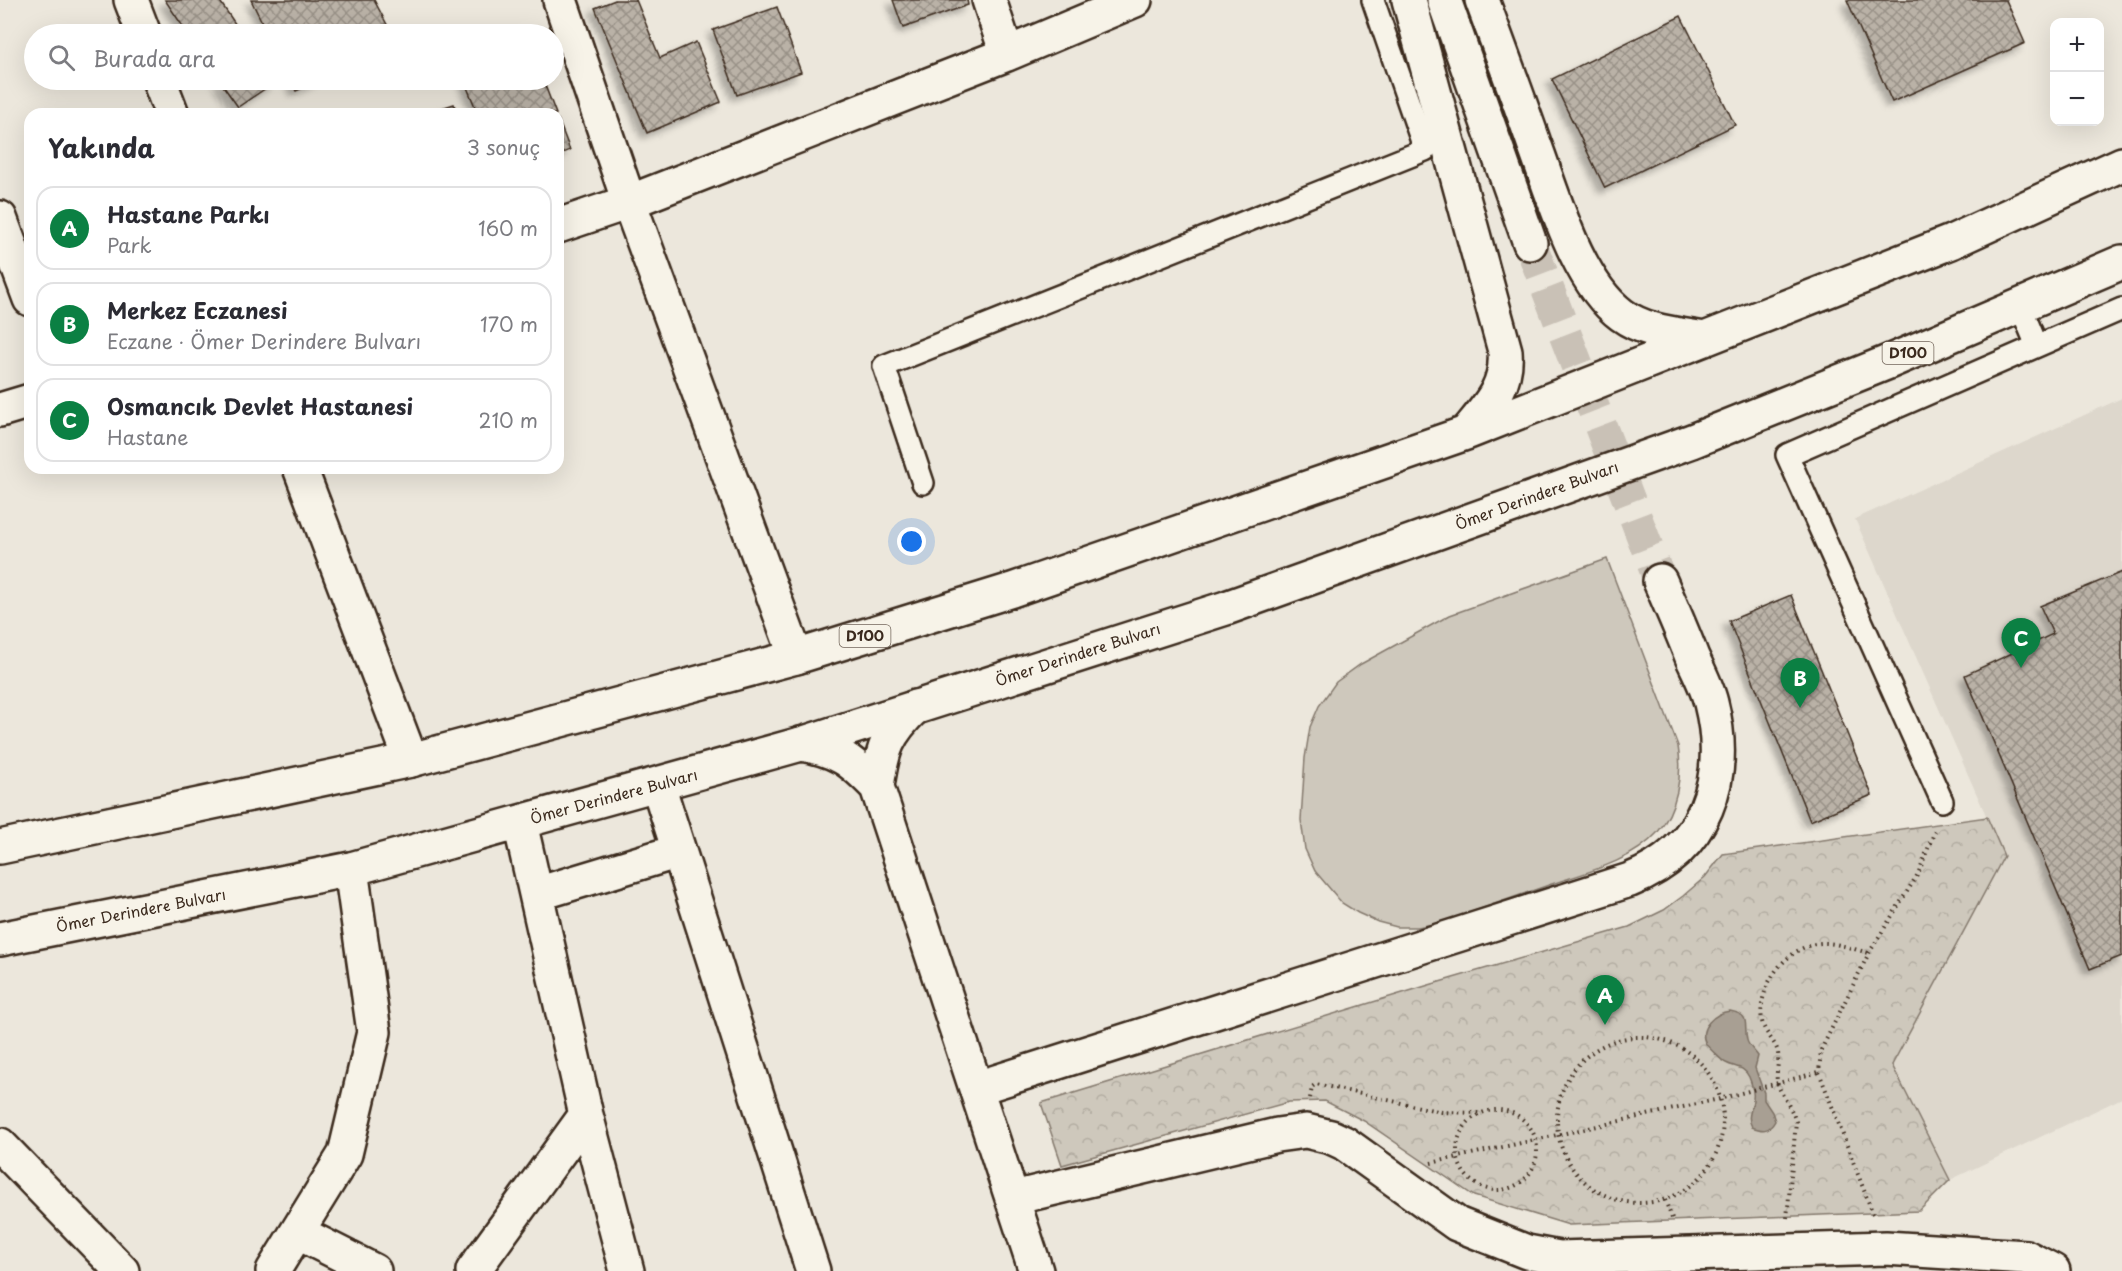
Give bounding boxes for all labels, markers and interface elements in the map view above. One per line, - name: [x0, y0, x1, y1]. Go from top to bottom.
- map controls: [2050, 18, 2104, 126]
- button: +: [2050, 18, 2104, 72]
- search box: [24, 24, 564, 90]
- icon: search: [45, 41, 78, 74]
- text: Burada ara: [93, 41, 215, 74]
- button: −: [2050, 72, 2104, 126]
- text: Yakında: [48, 128, 155, 167]
- text: 3 sonuç: [467, 132, 540, 162]
- text: Hastane Parkı: [107, 197, 270, 230]
- text: A: [62, 213, 77, 243]
- text: 160 m: [478, 213, 538, 243]
- text: Park: [107, 230, 152, 260]
- text: Merkez Eczanesi: [107, 293, 287, 326]
- text: B: [63, 309, 76, 339]
- text: 170 m: [480, 309, 538, 339]
- text: Eczane · Ömer Derindere Bulvarı: [107, 326, 421, 356]
- road number: D100: [1882, 342, 1934, 364]
- text: Osmancık Devlet Hastanesi: [107, 389, 413, 422]
- text: C: [62, 405, 77, 435]
- text: 210 m: [479, 405, 538, 435]
- text: Hastane: [107, 422, 189, 452]
- street label: Ömer Derindere Bulvarı: [1452, 454, 1621, 535]
- your location: [897, 527, 926, 556]
- street label: Ömer Derindere Bulvarı: [992, 616, 1163, 691]
- pin: C: [2002, 618, 2040, 668]
- road number: D100: [840, 625, 890, 647]
- pin: B: [1780, 658, 1820, 708]
- street label: Ömer Derindere Bulvarı: [527, 762, 700, 829]
- street label: Ömer Derindere Bulvarı: [54, 882, 228, 937]
- pin: A: [1586, 976, 1624, 1025]

